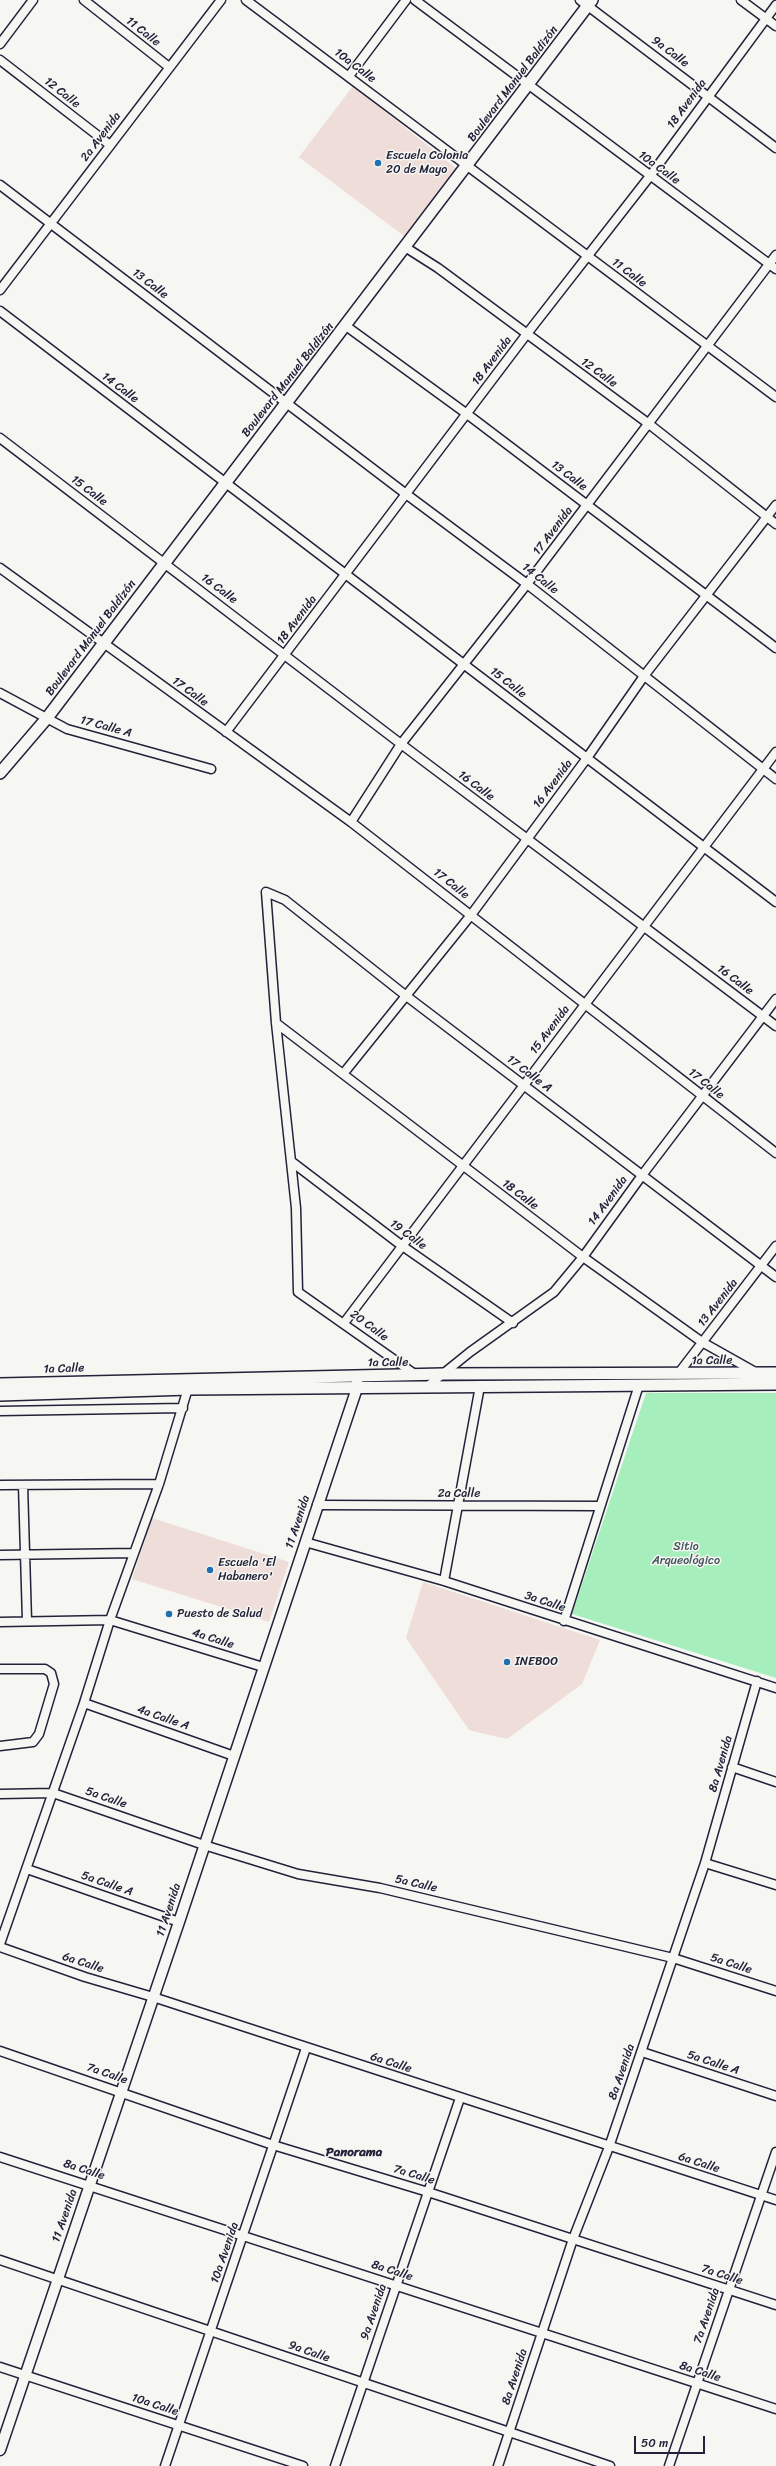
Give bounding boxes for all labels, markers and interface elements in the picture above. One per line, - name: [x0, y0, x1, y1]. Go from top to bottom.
- street label: 11 Calle: [123, 14, 163, 50]
- street label: Boulevard Manuel Baldizón: [465, 23, 561, 145]
- street label: 9a Calle: [648, 33, 692, 71]
- street label: 10a Calle: [331, 46, 379, 86]
- street label: 12 Calle: [41, 74, 83, 112]
- street label: 18 Avenida: [664, 77, 710, 131]
- street label: 2a Avenida: [78, 110, 124, 164]
- street label: 10a Calle: [635, 148, 683, 188]
- place label: Escuela Colonia 20 de Mayo: [386, 149, 468, 177]
- marker: Escuela Colonia 20 de Mayo: [373, 158, 383, 168]
- street label: 11 Calle: [609, 255, 649, 291]
- street label: 13 Calle: [129, 266, 171, 302]
- street label: Boulevard Manuel Baldizón: [239, 320, 337, 440]
- street label: 18 Avenida: [469, 334, 515, 388]
- street label: 12 Calle: [578, 355, 620, 391]
- street label: 14 Calle: [99, 370, 141, 406]
- street label: 13 Calle: [548, 458, 590, 494]
- street label: 15 Calle: [68, 473, 110, 509]
- street label: 17 Avenida: [530, 504, 576, 558]
- street label: 14 Calle: [519, 560, 561, 598]
- street label: 16 Calle: [198, 571, 240, 607]
- street label: Boulevard Manuel Baldizón: [43, 577, 139, 699]
- street label: 18 Avenida: [274, 593, 320, 647]
- street label: 15 Calle: [487, 664, 529, 702]
- street label: 17 Calle: [169, 674, 211, 710]
- street label: 17 Calle A: [79, 713, 133, 741]
- street label: 16 Avenida: [530, 757, 576, 811]
- street label: 16 Calle: [455, 768, 497, 804]
- street label: 17 Calle: [430, 866, 472, 902]
- street label: 16 Calle: [714, 962, 756, 998]
- street label: 15 Avenida: [527, 1003, 573, 1057]
- street label: 17 Calle A: [504, 1052, 554, 1096]
- street label: 17 Calle: [685, 1066, 727, 1102]
- street label: 14 Avenida: [585, 1174, 631, 1228]
- street label: 18 Calle: [499, 1177, 541, 1213]
- street label: 19 Calle: [387, 1217, 429, 1253]
- street label: 13 Avenida: [695, 1276, 741, 1330]
- street label: 20 Calle: [347, 1307, 391, 1345]
- street label: 1a Calle: [691, 1353, 733, 1369]
- street label: 1a Calle: [367, 1355, 409, 1371]
- street label: 1a Calle: [43, 1361, 85, 1377]
- street label: 2a Calle: [438, 1487, 480, 1501]
- street label: 11 Avenida: [283, 1494, 313, 1550]
- park label: Sitio Arqueológico: [652, 1540, 720, 1568]
- place label: Escuela 'El Habanero': [218, 1556, 276, 1584]
- marker: Escuela 'El Habanero': [205, 1565, 215, 1575]
- street label: 3a Calle: [523, 1589, 567, 1615]
- place label: Puesto de Salud: [177, 1607, 262, 1621]
- marker: Puesto de Salud: [164, 1609, 174, 1619]
- street label: 4a Calle: [190, 1626, 236, 1652]
- place label: INEBOO: [515, 1655, 558, 1669]
- marker: INEBOO: [502, 1657, 512, 1667]
- street label: 4a Calle A: [135, 1702, 191, 1734]
- street label: 8a Avenida: [706, 1734, 736, 1794]
- street label: 5a Calle: [83, 1784, 129, 1812]
- street label: 5a Calle A: [79, 1868, 135, 1900]
- street label: 5a Calle: [393, 1872, 439, 1896]
- street label: 11 Avenida: [154, 1882, 184, 1938]
- street label: 6a Calle: [61, 1950, 105, 1976]
- street label: 5a Calle: [708, 1951, 754, 1977]
- street label: 8a Avenida: [606, 2042, 638, 2102]
- street label: 5a Calle A: [685, 2048, 741, 2078]
- street label: 6a Calle: [369, 2050, 413, 2076]
- street label: 7a Calle: [85, 2060, 129, 2088]
- district label: Panorama: [326, 2145, 382, 2161]
- street label: 6a Calle: [677, 2150, 721, 2176]
- street label: 8a Calle: [61, 2157, 107, 2183]
- street label: 7a Calle: [392, 2162, 436, 2188]
- street label: 11 Avenida: [49, 2188, 81, 2244]
- street label: 10a Avenida: [208, 2221, 242, 2285]
- street label: 8a Calle: [369, 2258, 415, 2284]
- street label: 7a Calle: [700, 2262, 744, 2288]
- street label: 9a Avenida: [358, 2282, 390, 2342]
- street label: 7a Avenida: [691, 2286, 723, 2346]
- street label: 9a Calle: [286, 2338, 332, 2366]
- street label: 8a Avenida: [499, 2347, 531, 2407]
- street label: 8a Calle: [677, 2359, 723, 2385]
- street label: 10a Calle: [130, 2391, 180, 2419]
- scale bar: [636, 2428, 707, 2454]
- text: 50 m: [641, 2432, 668, 2454]

